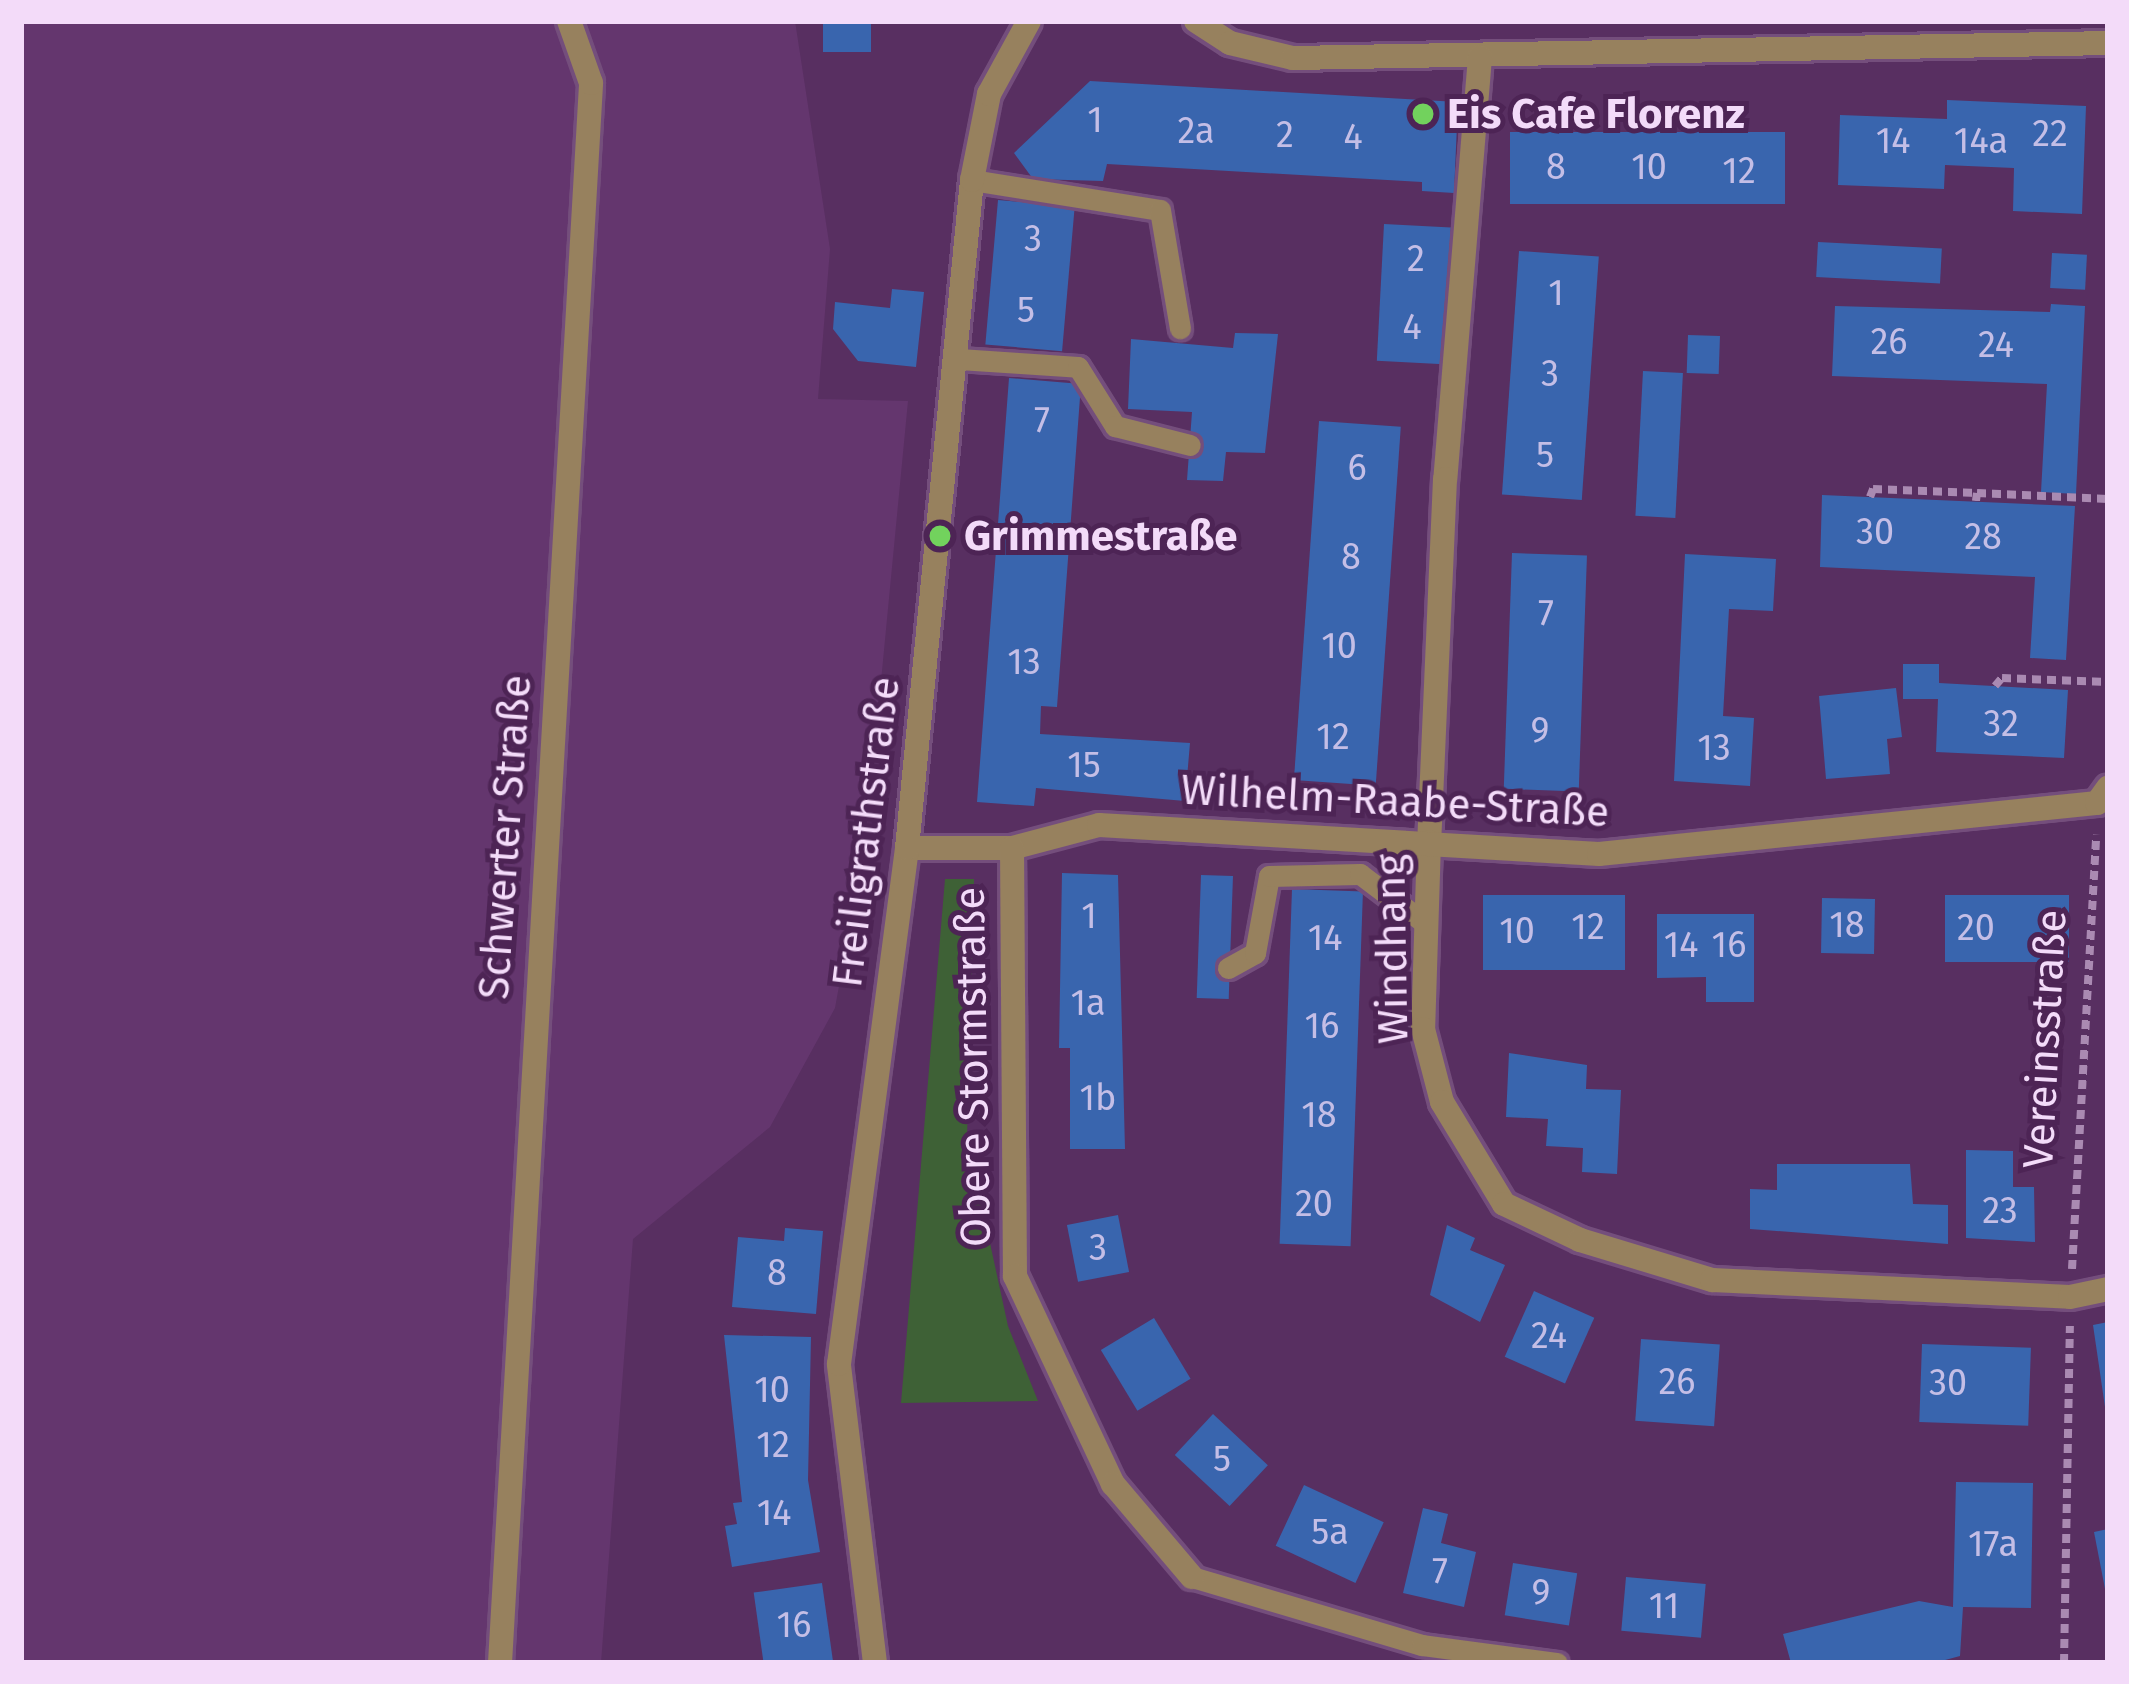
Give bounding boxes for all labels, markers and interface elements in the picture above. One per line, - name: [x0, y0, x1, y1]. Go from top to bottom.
- place label: Eis Cafe Florenz: [1447, 89, 1745, 139]
- house number: 1: [1087, 99, 1103, 143]
- marker: Eis Cafe Florenz: [1410, 101, 1436, 127]
- house number: 2a: [1177, 110, 1215, 154]
- house number: 22: [2032, 113, 2068, 157]
- house number: 2: [1276, 114, 1294, 158]
- house number: 4: [1343, 116, 1363, 160]
- house number: 14: [1876, 120, 1910, 164]
- house number: 14a: [1954, 120, 2008, 164]
- house number: 8: [1546, 146, 1566, 190]
- house number: 10: [1631, 146, 1667, 190]
- house number: 12: [1722, 150, 1756, 194]
- house number: 3: [1024, 218, 1042, 262]
- house number: 2: [1407, 238, 1425, 282]
- house number: 1: [1548, 272, 1564, 316]
- house number: 5: [1017, 289, 1035, 333]
- house number: 4: [1402, 306, 1422, 350]
- house number: 26: [1870, 321, 1908, 365]
- house number: 24: [1978, 324, 2014, 368]
- house number: 3: [1541, 353, 1559, 397]
- house number: 7: [1034, 399, 1050, 443]
- house number: 5: [1536, 434, 1554, 478]
- house number: 6: [1347, 447, 1367, 491]
- place label: Grimmestraße: [964, 511, 1237, 561]
- house number: 30: [1856, 511, 1894, 555]
- house number: 28: [1964, 516, 2002, 560]
- marker: Grimmestraße: [927, 523, 953, 549]
- house number: 8: [1341, 536, 1361, 580]
- house number: 7: [1538, 592, 1554, 636]
- house number: 10: [1321, 625, 1357, 669]
- house number: 13: [1007, 641, 1041, 685]
- street label: Schwerter Straße: [469, 673, 541, 1001]
- street label: Freiligrathstraße: [822, 674, 910, 990]
- house number: 32: [1983, 703, 2019, 747]
- house number: 9: [1531, 710, 1549, 754]
- house number: 12: [1316, 716, 1350, 760]
- house number: 13: [1697, 727, 1731, 771]
- house number: 15: [1067, 744, 1101, 788]
- street label: Wilhelm-Raabe-Straße: [1180, 765, 1610, 837]
- street label: Windhang: [1365, 853, 1419, 1045]
- street label: Obere Stormstraße: [945, 886, 1001, 1248]
- house number: 1: [1081, 895, 1097, 939]
- house number: 18: [1829, 904, 1865, 948]
- house number: 12: [1571, 906, 1605, 950]
- house number: 20: [1957, 907, 1995, 951]
- street label: Vereinsstraße: [2013, 908, 2077, 1170]
- house number: 10: [1499, 910, 1535, 954]
- house number: 14: [1308, 917, 1342, 961]
- house number: 14: [1664, 924, 1698, 968]
- house number: 16: [1712, 924, 1746, 968]
- house number: 1a: [1070, 982, 1106, 1026]
- house number: 16: [1305, 1005, 1339, 1049]
- house number: 1b: [1080, 1077, 1116, 1121]
- house number: 18: [1301, 1094, 1337, 1138]
- house number: 20: [1295, 1183, 1333, 1227]
- house number: 23: [1982, 1190, 2018, 1234]
- house number: 3: [1089, 1227, 1107, 1271]
- house number: 8: [767, 1252, 787, 1296]
- house number: 24: [1531, 1315, 1567, 1359]
- house number: 26: [1658, 1361, 1696, 1405]
- house number: 30: [1929, 1362, 1967, 1406]
- house number: 10: [754, 1369, 790, 1413]
- house number: 12: [756, 1424, 790, 1468]
- house number: 5: [1213, 1438, 1231, 1482]
- house number: 14: [757, 1492, 791, 1536]
- house number: 5a: [1311, 1511, 1349, 1555]
- house number: 17a: [1968, 1523, 2018, 1567]
- house number: 7: [1432, 1550, 1448, 1594]
- house number: 9: [1532, 1572, 1550, 1616]
- house number: 11: [1649, 1585, 1679, 1629]
- house number: 16: [777, 1604, 811, 1648]

